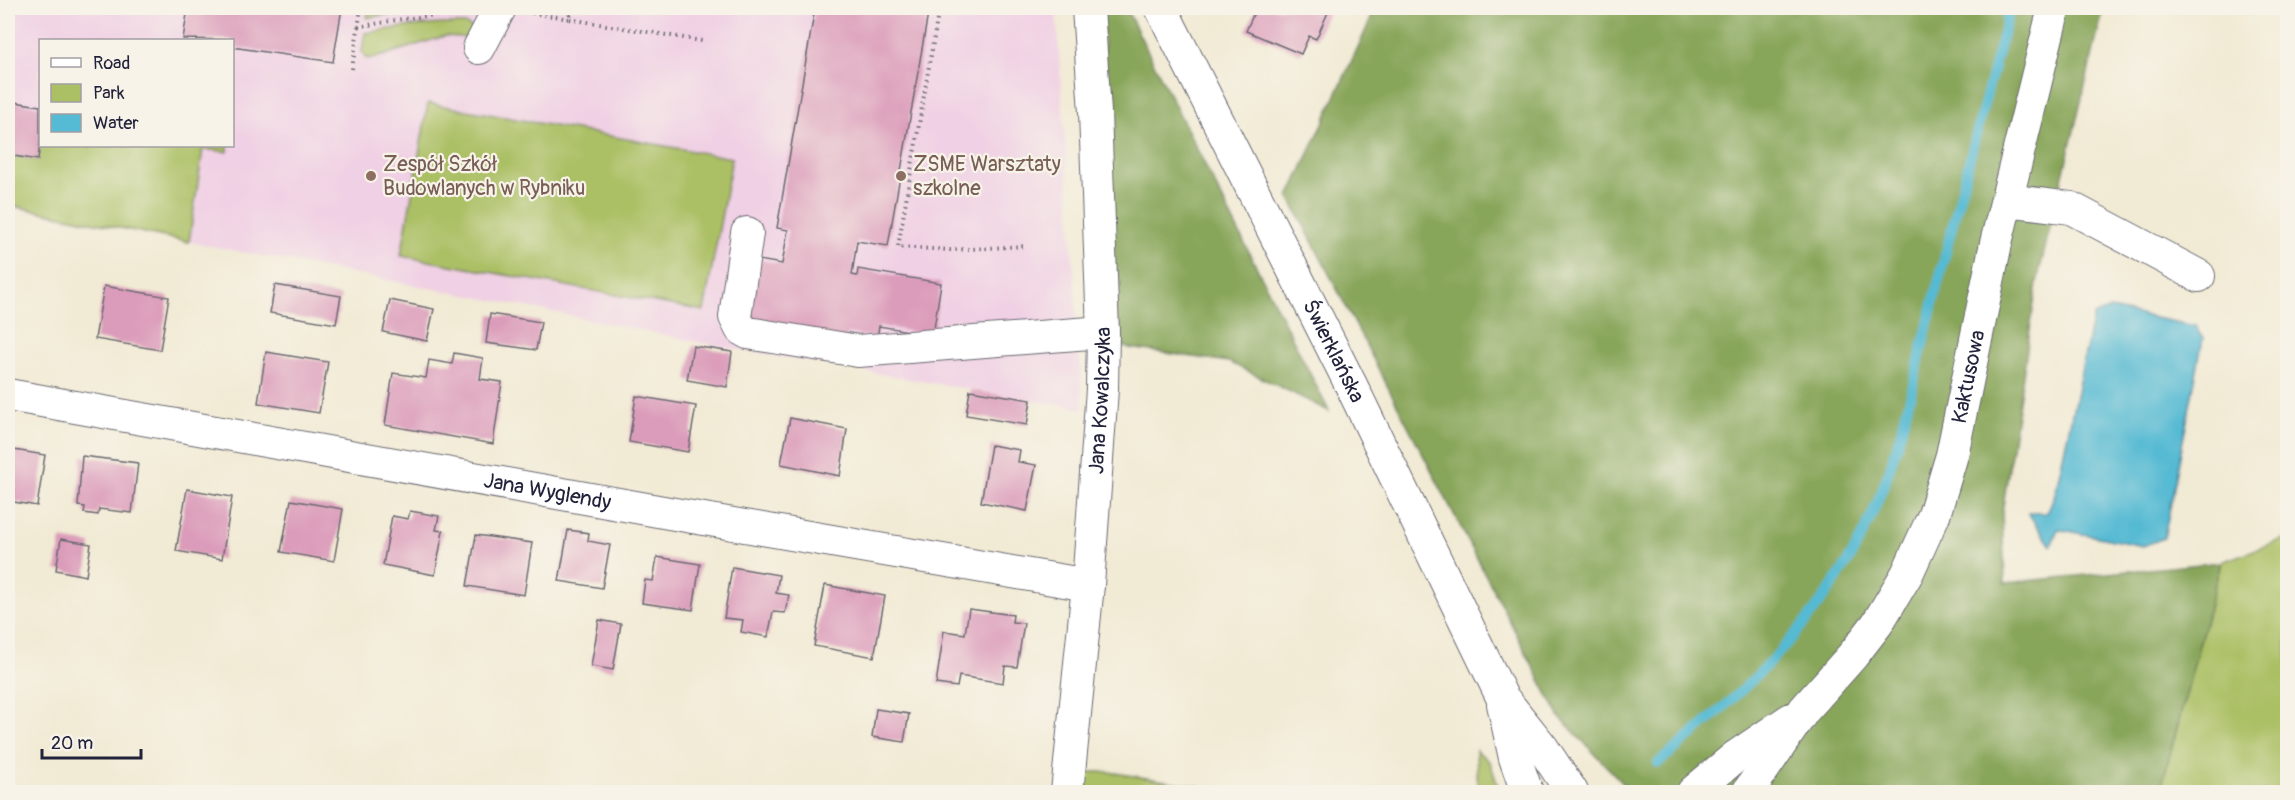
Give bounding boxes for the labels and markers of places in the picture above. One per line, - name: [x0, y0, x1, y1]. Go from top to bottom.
- place label: Zespół Szkół Budowlanych w Rybniku: [383, 151, 585, 202]
- place label: ZSME Warsztaty szkolne: [913, 151, 1061, 202]
- marker: Zespół Szkół Budowlanych w Rybniku: [364, 169, 378, 183]
- marker: ZSME Warsztaty szkolne: [894, 169, 908, 183]

